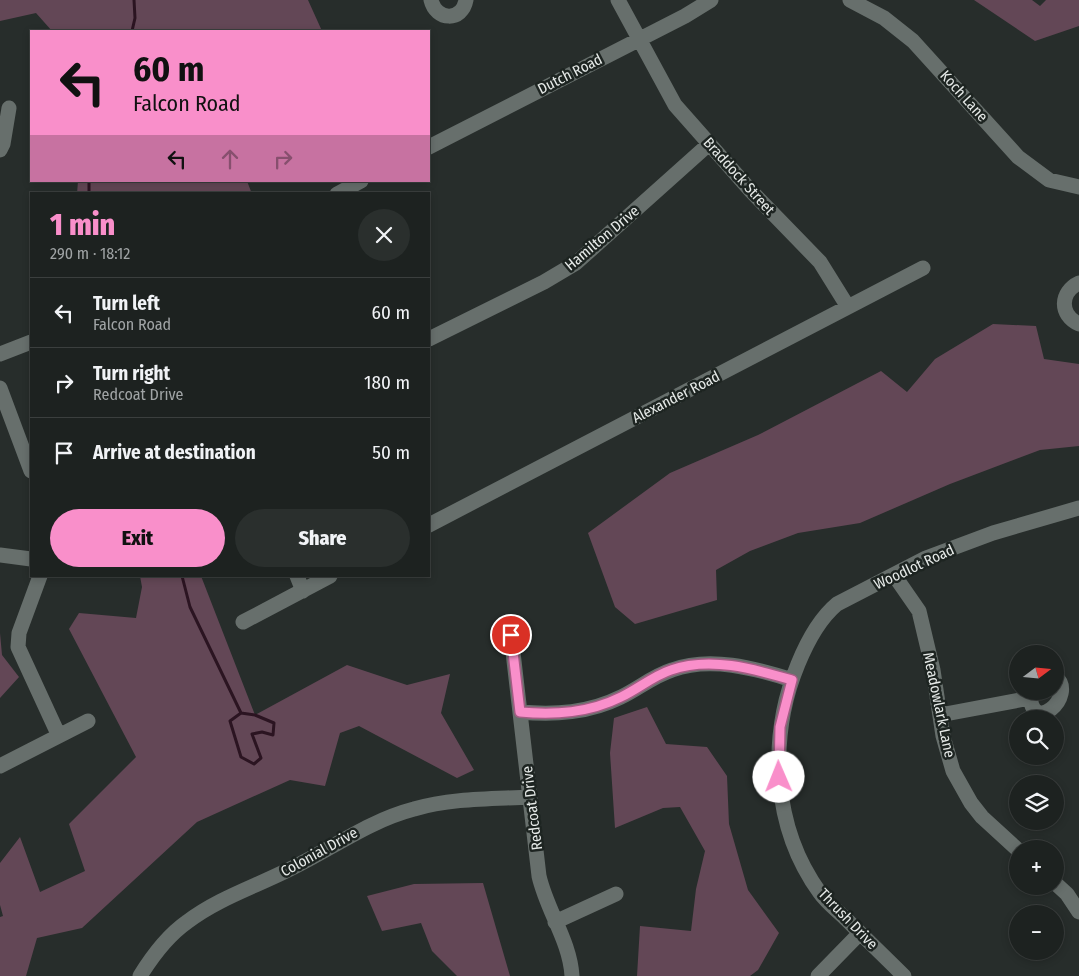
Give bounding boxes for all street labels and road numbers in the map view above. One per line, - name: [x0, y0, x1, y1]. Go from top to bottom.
- street label: Dutch Road: [535, 50, 605, 98]
- street label: Koch Lane: [936, 67, 992, 125]
- street label: Braddock Street: [699, 134, 779, 219]
- street label: Hamilton Drive: [561, 202, 643, 274]
- street label: Alexander Road: [629, 367, 723, 427]
- street label: Woodlot Road: [871, 541, 957, 593]
- street label: Meadowlark Lane: [919, 651, 959, 759]
- street label: Redcoat Drive: [518, 765, 546, 851]
- street label: Colonial Drive: [277, 823, 361, 881]
- street label: Thrush Drive: [815, 885, 881, 953]

